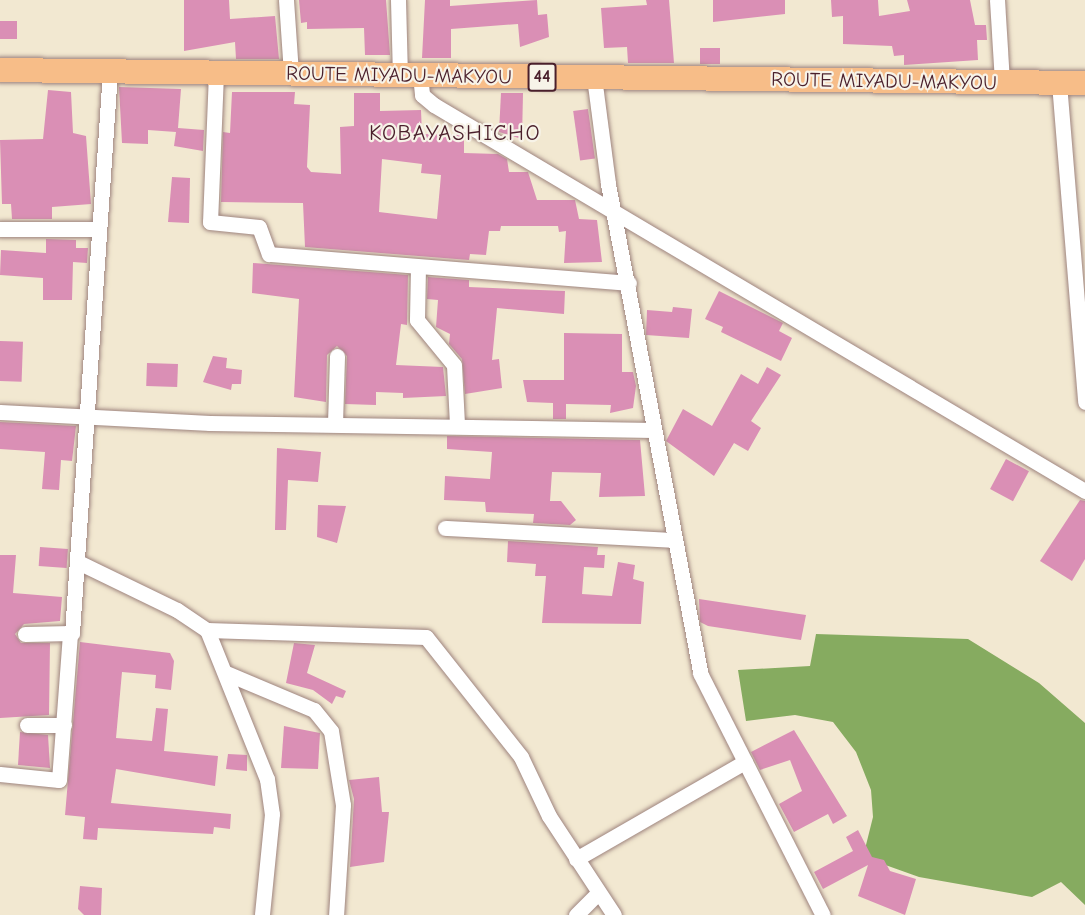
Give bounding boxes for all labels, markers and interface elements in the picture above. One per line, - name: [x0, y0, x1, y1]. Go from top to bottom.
- street label: ROUTE MIYADU-MAKYOU: [286, 61, 512, 89]
- road number: 44: [527, 62, 557, 92]
- street label: ROUTE MIYADU-MAKYOU: [771, 67, 997, 95]
- district label: KOBAYASHICHO: [369, 121, 541, 147]

